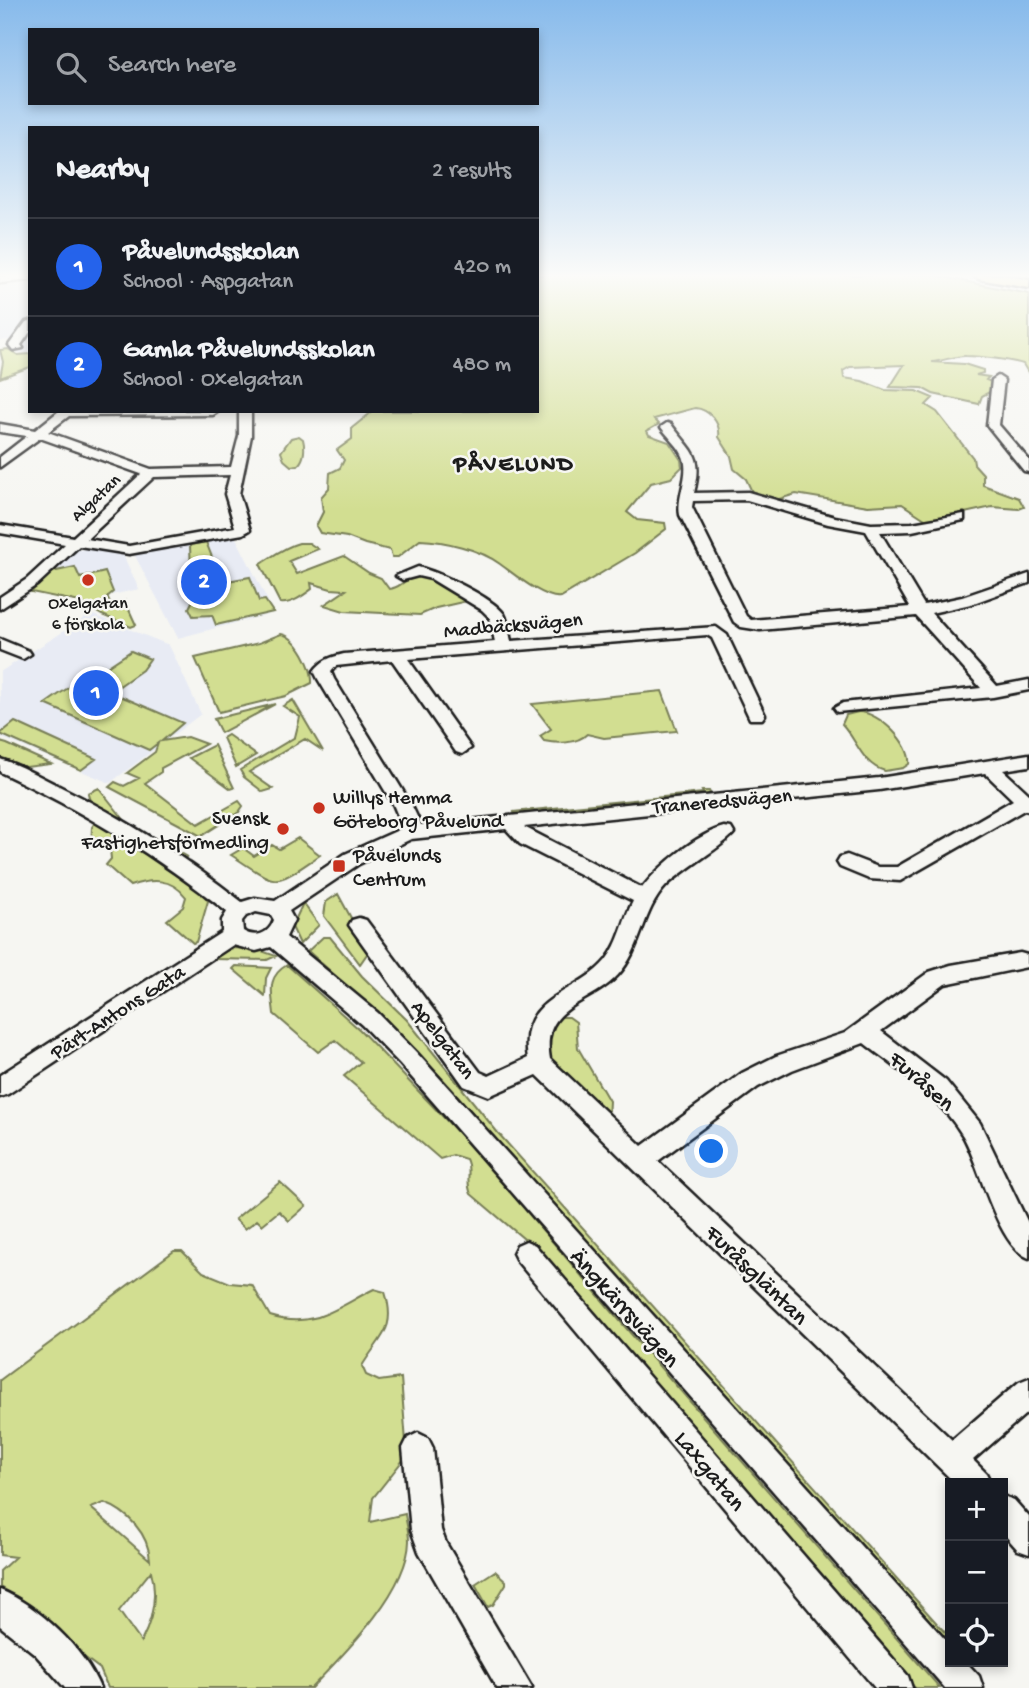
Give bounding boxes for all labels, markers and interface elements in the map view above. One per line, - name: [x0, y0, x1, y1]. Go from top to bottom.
- search box: [28, 28, 539, 105]
- icon: search: [52, 48, 90, 86]
- text: Search here: [108, 51, 236, 82]
- text: Nearby: [56, 154, 149, 189]
- text: 2 results: [432, 158, 511, 185]
- text: Påvelundsskolan: [123, 238, 299, 269]
- text: 1: [74, 254, 84, 281]
- text: 420 m: [454, 254, 511, 281]
- text: School · Aspgatan: [123, 269, 293, 296]
- text: Gamla Påvelundsskolan: [123, 336, 375, 367]
- text: 2: [73, 352, 85, 379]
- text: 480 m: [453, 352, 511, 379]
- text: School · Oxelgatan: [123, 367, 303, 394]
- district label: PÅVELUND: [451, 450, 575, 479]
- street label: Algatan: [67, 470, 126, 527]
- pin: 2: [181, 556, 227, 608]
- marker: Oxelgatan 6 förskola: [80, 572, 96, 588]
- place label: Oxelgatan 6 förskola: [48, 594, 128, 636]
- street label: Madbäcksvägen: [443, 609, 584, 646]
- pin: 1: [73, 667, 119, 719]
- street label: Traneredsvägen: [650, 785, 793, 822]
- place label: Willys Hemma Göteborg Påvelund: [333, 787, 505, 836]
- marker: Willys Hemma Göteborg Påvelund: [311, 800, 327, 816]
- place label: Svensk Fastighetsförmedling: [80, 808, 272, 857]
- marker: Svensk Fastighetsförmedling: [275, 821, 291, 837]
- place label: Påvelunds Centrum: [352, 845, 442, 894]
- marker: Påvelunds Centrum: [331, 858, 347, 874]
- street label: Pärt-Antons Gata: [46, 960, 192, 1067]
- street label: Apelgatan: [404, 997, 479, 1085]
- street label: Furåsen: [881, 1045, 960, 1120]
- your location: [694, 1134, 728, 1168]
- street label: Furåsgläntan: [697, 1219, 814, 1333]
- street label: Ängkärrsvägen: [562, 1244, 685, 1375]
- street label: Laxgatan: [666, 1426, 751, 1519]
- map controls: [945, 1478, 1008, 1667]
- button: +: [945, 1478, 1008, 1541]
- button: −: [945, 1541, 1008, 1604]
- button: locate: [945, 1604, 1008, 1667]

